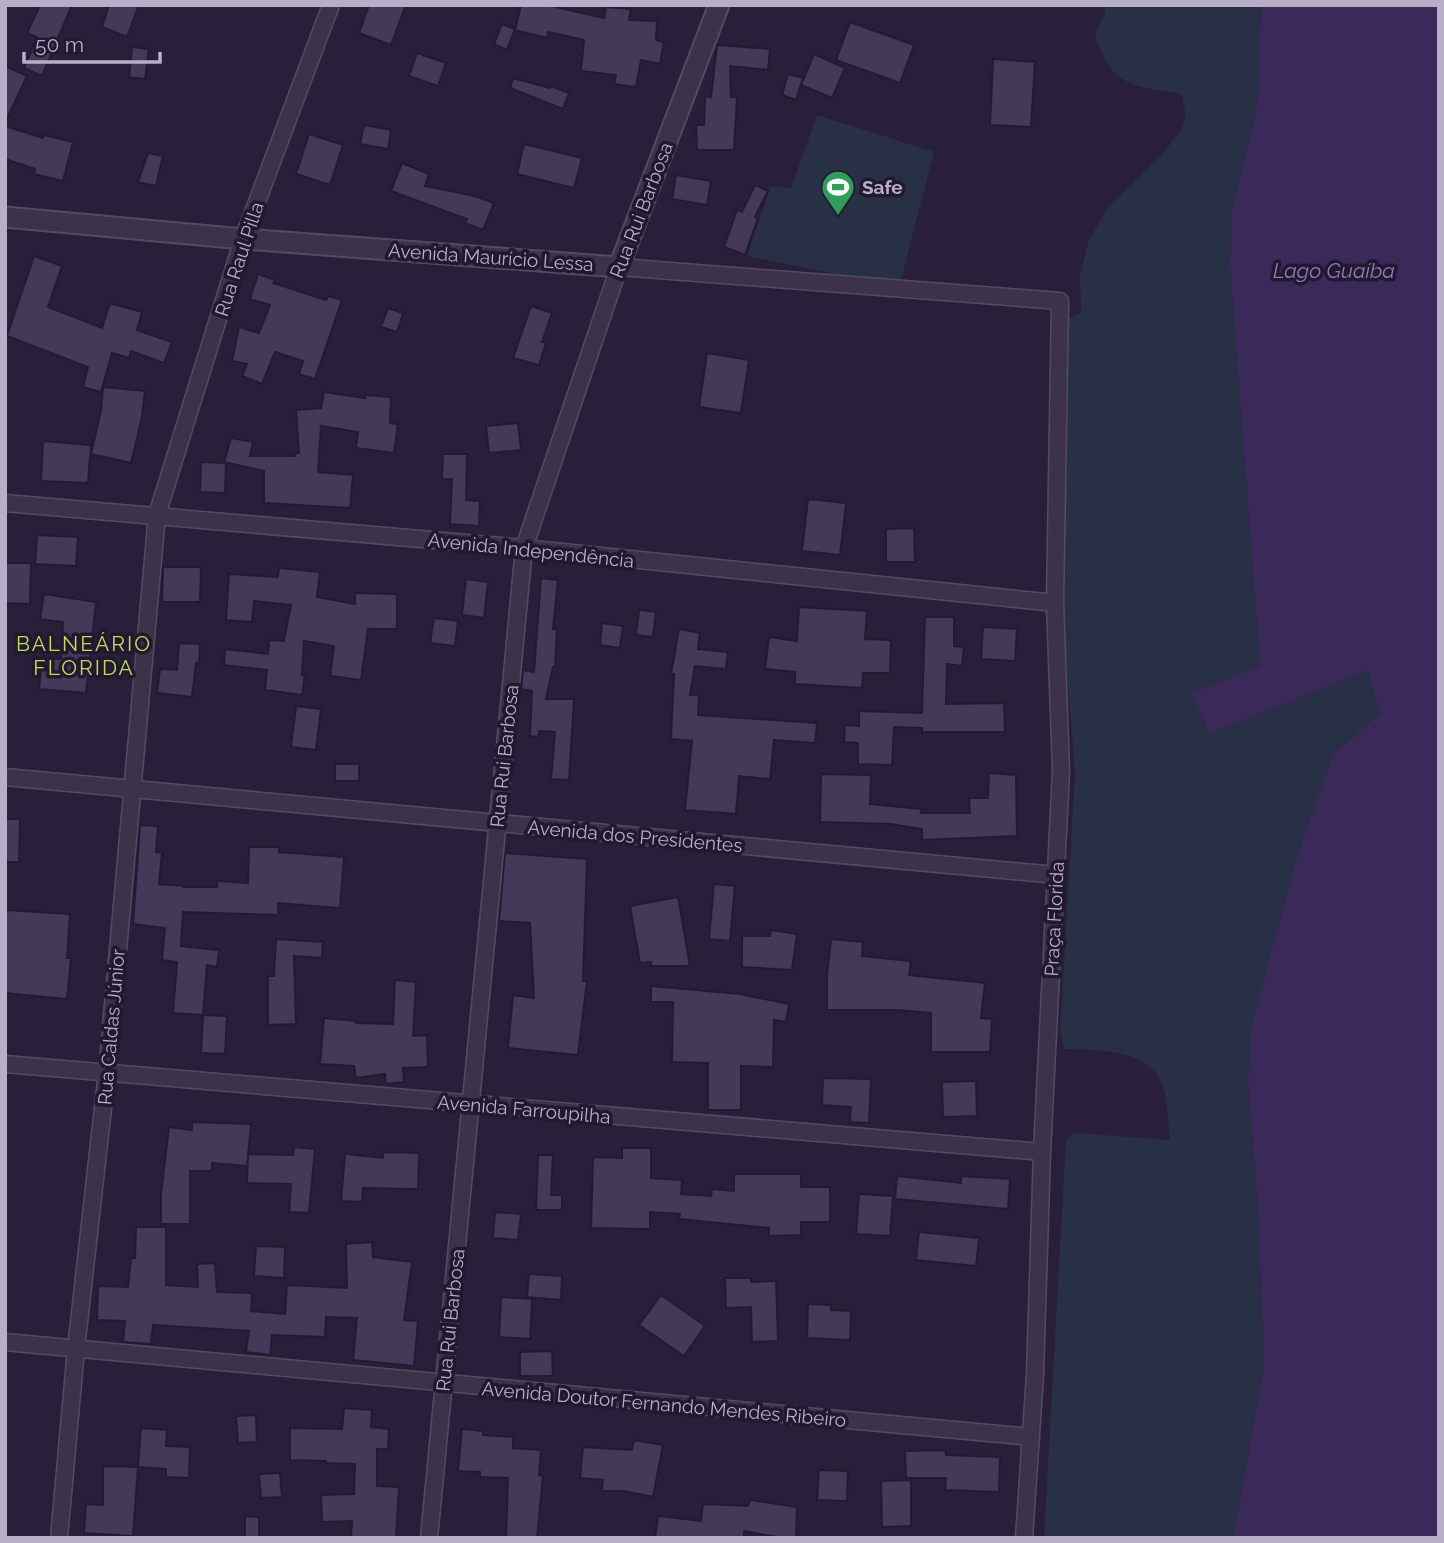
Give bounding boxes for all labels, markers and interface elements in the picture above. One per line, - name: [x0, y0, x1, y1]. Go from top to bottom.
- scale bar: [24, 21, 161, 65]
- text: 50 m: [35, 32, 84, 57]
- street label: Rua Rui Barbosa: [605, 139, 677, 281]
- sports icon: Safe: [819, 168, 857, 217]
- place label: Safe: [862, 176, 903, 198]
- street label: Rua Raul Pilla: [210, 199, 268, 319]
- street label: Avenida Maurício Lessa: [388, 239, 594, 275]
- water label: Lago Guaíba: [1273, 258, 1395, 283]
- street label: Avenida Independência: [427, 528, 635, 572]
- district label: BALNEÁRIO FLORIDA: [16, 631, 152, 680]
- street label: Rua Rui Barbosa: [486, 683, 522, 829]
- street label: Avenida dos Presidentes: [527, 816, 743, 856]
- street label: Praça Florida: [1040, 861, 1068, 977]
- street label: Rua Caldas Júnior: [93, 948, 129, 1106]
- street label: Avenida Farroupilha: [436, 1090, 612, 1128]
- street label: Rua Rui Barbosa: [432, 1247, 468, 1393]
- street label: Avenida Doutor Fernando Mendes Ribeiro: [481, 1377, 847, 1431]

